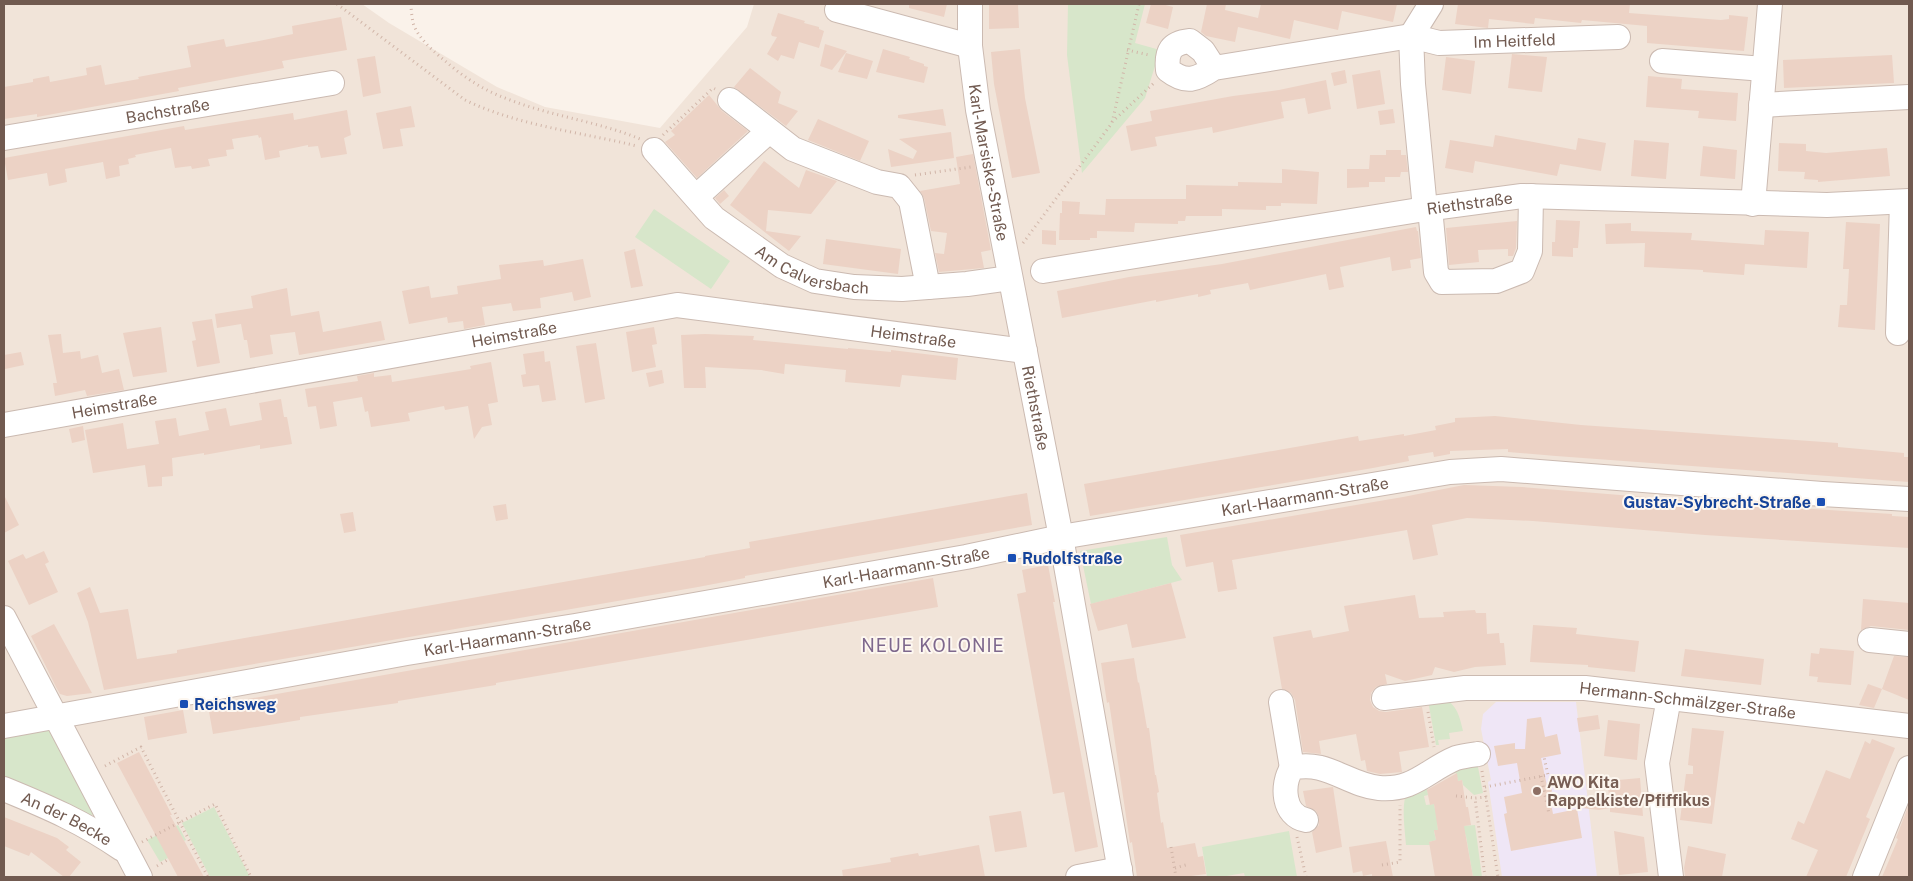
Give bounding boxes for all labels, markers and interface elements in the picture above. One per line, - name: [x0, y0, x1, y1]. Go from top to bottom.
- street label: Im Heitfeld: [1473, 30, 1556, 51]
- street label: Karl-Marsiske-Straße: [965, 83, 1013, 243]
- street label: Bachstraße: [124, 94, 211, 127]
- street label: Riethstraße: [1426, 188, 1514, 218]
- street label: Am Calversbach: [752, 241, 869, 297]
- street label: Heimstraße: [470, 317, 558, 351]
- street label: Heimstraße: [869, 321, 957, 351]
- street label: Riethstraße: [1018, 364, 1053, 452]
- street label: Heimstraße: [70, 388, 159, 422]
- street label: Karl-Haarmann-Straße: [1220, 473, 1390, 520]
- place label: Gustav-Sybrecht-Straße: [1623, 493, 1811, 512]
- marker: Gustav-Sybrecht-Straße: [1815, 496, 1827, 508]
- street label: Karl-Haarmann-Straße: [821, 543, 991, 592]
- place label: Rudolfstraße: [1022, 549, 1123, 568]
- marker: Rudolfstraße: [1006, 552, 1018, 564]
- street label: Karl-Haarmann-Straße: [422, 614, 592, 660]
- district label: NEUE KOLONIE: [861, 635, 1005, 656]
- street label: Hermann-Schmälzger-Straße: [1578, 678, 1797, 722]
- place label: Reichsweg: [194, 695, 276, 714]
- marker: Reichsweg: [178, 698, 190, 710]
- place label: AWO Kita Rappelkiste/Pfiffikus: [1547, 773, 1710, 810]
- marker: AWO Kita Rappelkiste/Pfiffikus: [1531, 785, 1543, 797]
- street label: An der Becke: [18, 788, 115, 849]

